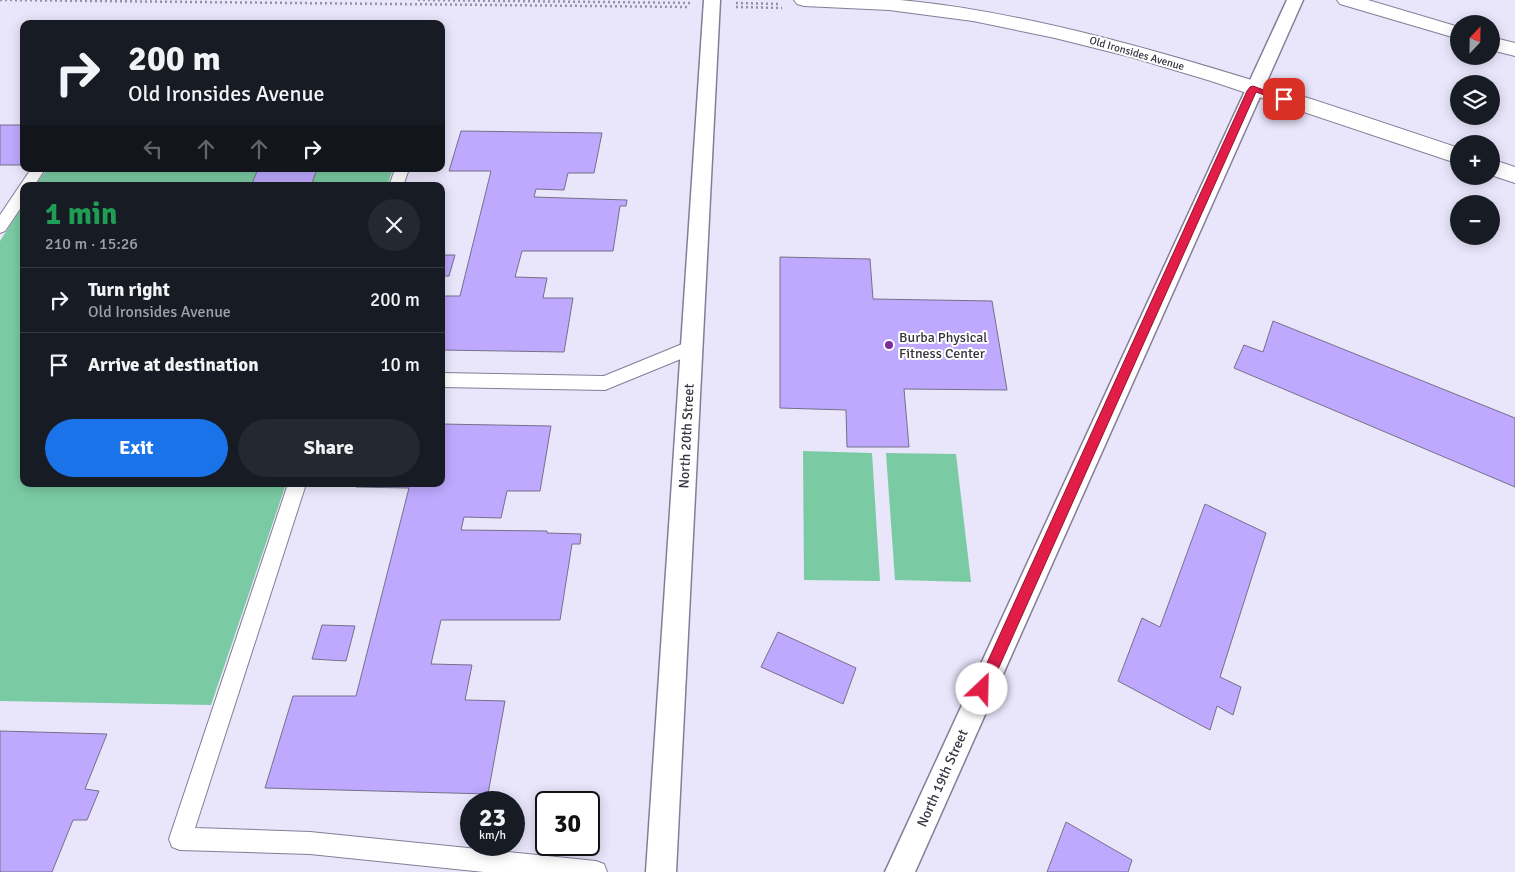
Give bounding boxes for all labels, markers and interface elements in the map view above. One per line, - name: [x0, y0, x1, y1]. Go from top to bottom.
- north arrow: [1450, 15, 1500, 65]
- map controls: [1450, 15, 1500, 245]
- street label: Old Ironsides Avenue: [1088, 34, 1186, 73]
- text: 200 m: [128, 37, 221, 80]
- icon: right: [45, 40, 110, 105]
- button: layers: [1450, 75, 1500, 125]
- pin: [1263, 78, 1305, 120]
- text: Old Ironsides Avenue: [128, 80, 324, 107]
- icon: arrive: [1270, 85, 1298, 113]
- icon: left: [139, 135, 167, 163]
- icon: ahead: [192, 135, 220, 163]
- icon: ahead: [245, 135, 273, 163]
- icon: right: [298, 135, 326, 163]
- button: +: [1450, 135, 1500, 185]
- button: −: [1450, 195, 1500, 245]
- text: 1 min: [45, 196, 117, 233]
- button: close: [368, 199, 420, 251]
- text: 210 m · 15:26: [45, 234, 138, 254]
- text: Turn right: [88, 278, 170, 302]
- icon: right: [45, 286, 73, 314]
- text: 200 m: [370, 288, 420, 312]
- text: Old Ironsides Avenue: [88, 302, 231, 322]
- place label: Burba Physical Fitness Center: [899, 329, 987, 362]
- marker: Burba Physical Fitness Center: [883, 339, 895, 351]
- icon: arrive: [45, 351, 73, 379]
- text: Arrive at destination: [88, 353, 259, 377]
- text: 10 m: [380, 353, 420, 377]
- street label: North 20th Street: [675, 383, 698, 489]
- button: Exit: [45, 419, 228, 477]
- button: Share: [238, 419, 420, 477]
- position arrow: [955, 662, 1007, 714]
- street label: North 19th Street: [913, 727, 972, 830]
- speed limit sign: 30: [535, 791, 600, 856]
- text: 23: [479, 802, 506, 833]
- text: km/h: [479, 828, 506, 843]

